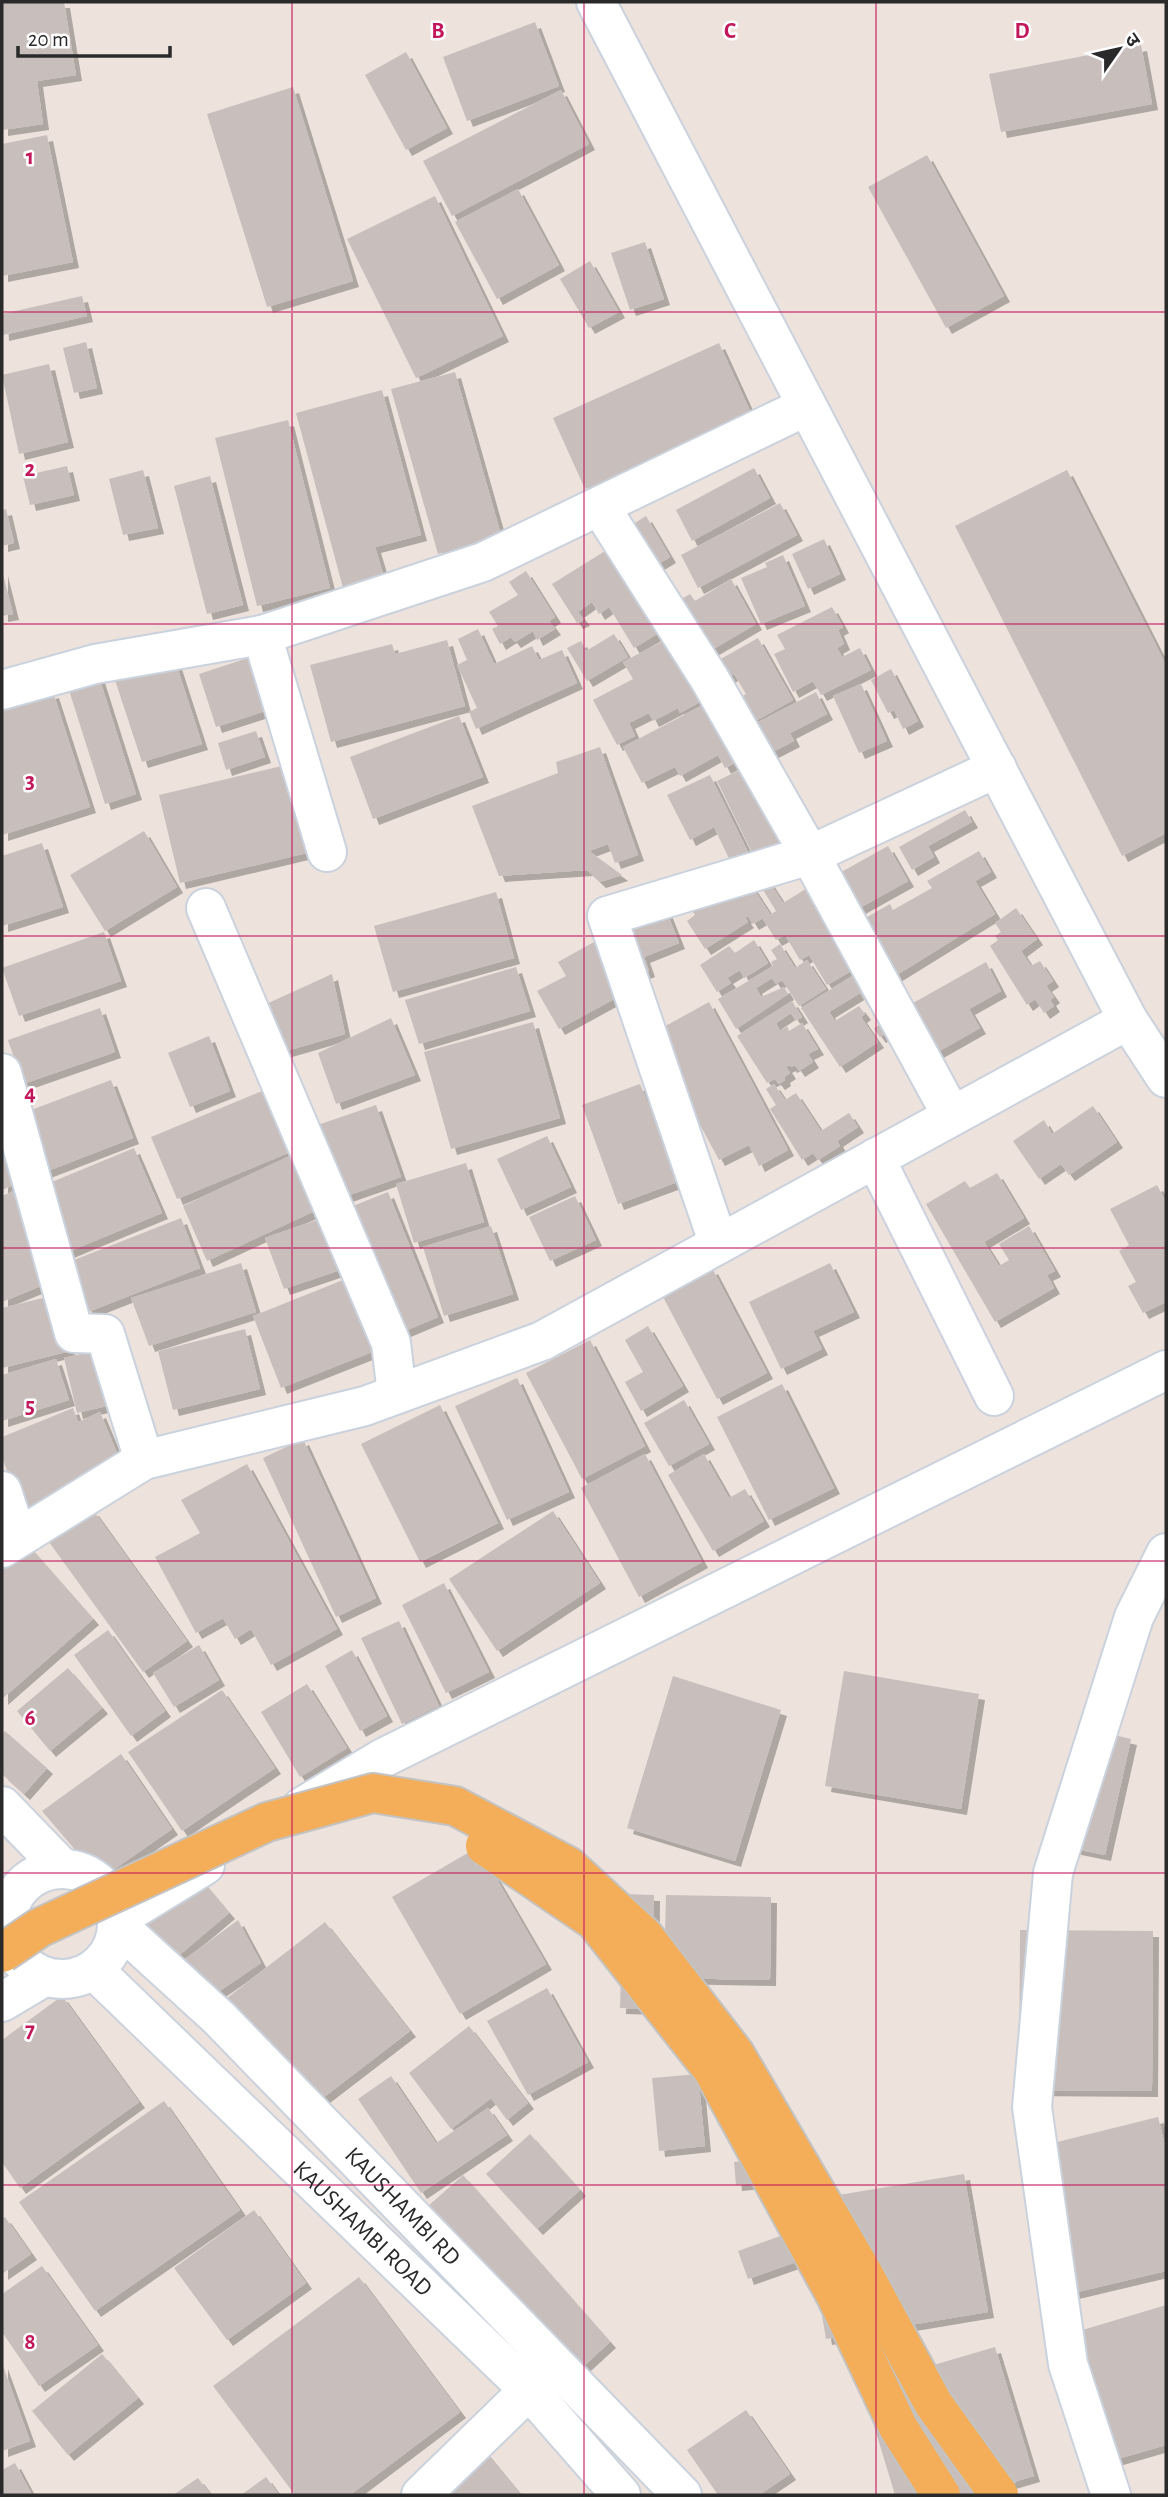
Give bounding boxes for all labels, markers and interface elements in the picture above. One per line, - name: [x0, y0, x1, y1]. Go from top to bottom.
- scale bar: [18, 14, 170, 58]
- north arrow: [1084, 14, 1154, 84]
- text: B: [431, 20, 445, 43]
- text: C: [724, 20, 736, 43]
- text: D: [1014, 20, 1030, 43]
- text: 20 m: [28, 29, 69, 50]
- text: उ: [1121, 30, 1143, 51]
- text: 1: [26, 146, 34, 169]
- text: 2: [25, 458, 36, 481]
- text: 3: [25, 770, 35, 793]
- text: 4: [24, 1082, 36, 1105]
- text: 5: [25, 1395, 35, 1418]
- text: 6: [24, 1707, 36, 1730]
- text: 7: [25, 2019, 35, 2042]
- street label: KAUSHAMBI RD: [340, 2143, 465, 2270]
- street label: KAUSHAMBI ROAD: [288, 2157, 436, 2301]
- text: 8: [24, 2331, 36, 2354]

